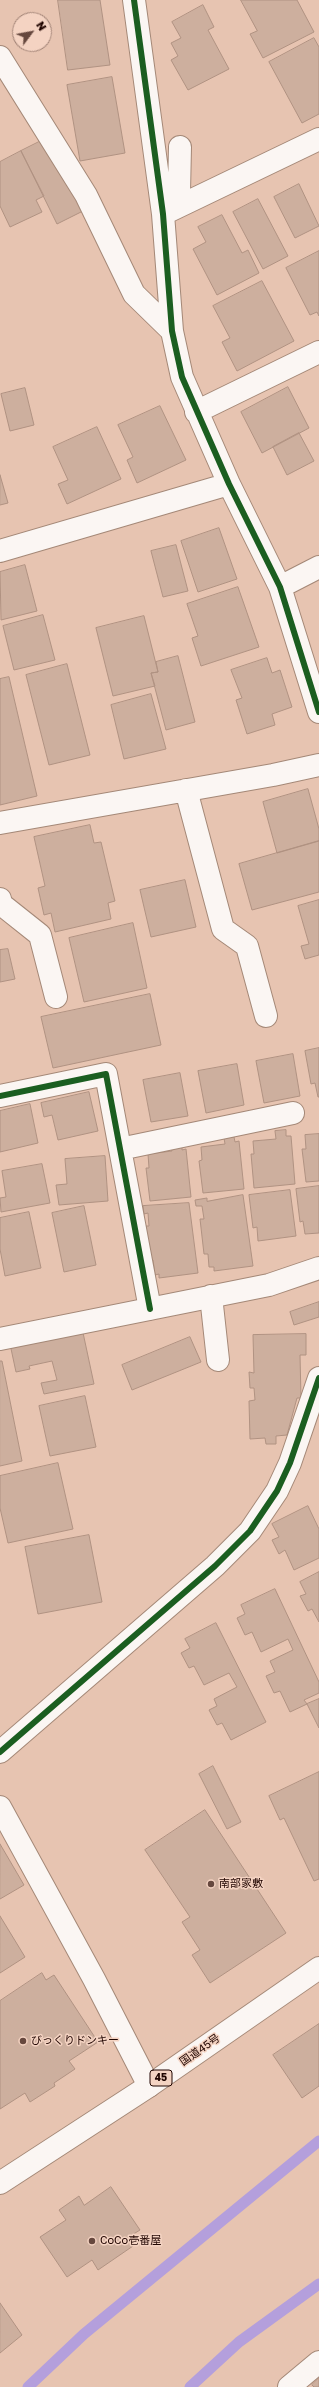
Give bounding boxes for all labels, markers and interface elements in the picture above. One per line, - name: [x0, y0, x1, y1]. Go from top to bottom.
- north arrow: [12, 12, 52, 52]
- text: N: [34, 19, 49, 33]
- place label: 南部家敷: [219, 1877, 263, 1891]
- marker: 南部家敷: [206, 1879, 216, 1889]
- street label: 国道45号: [177, 2031, 223, 2069]
- place label: びっくりドンキー: [31, 2034, 119, 2048]
- marker: びっくりドンキー: [18, 2036, 28, 2046]
- road number: 45: [150, 2070, 172, 2086]
- place label: CoCo壱番屋: [100, 2234, 161, 2248]
- marker: CoCo壱番屋: [87, 2236, 97, 2246]

